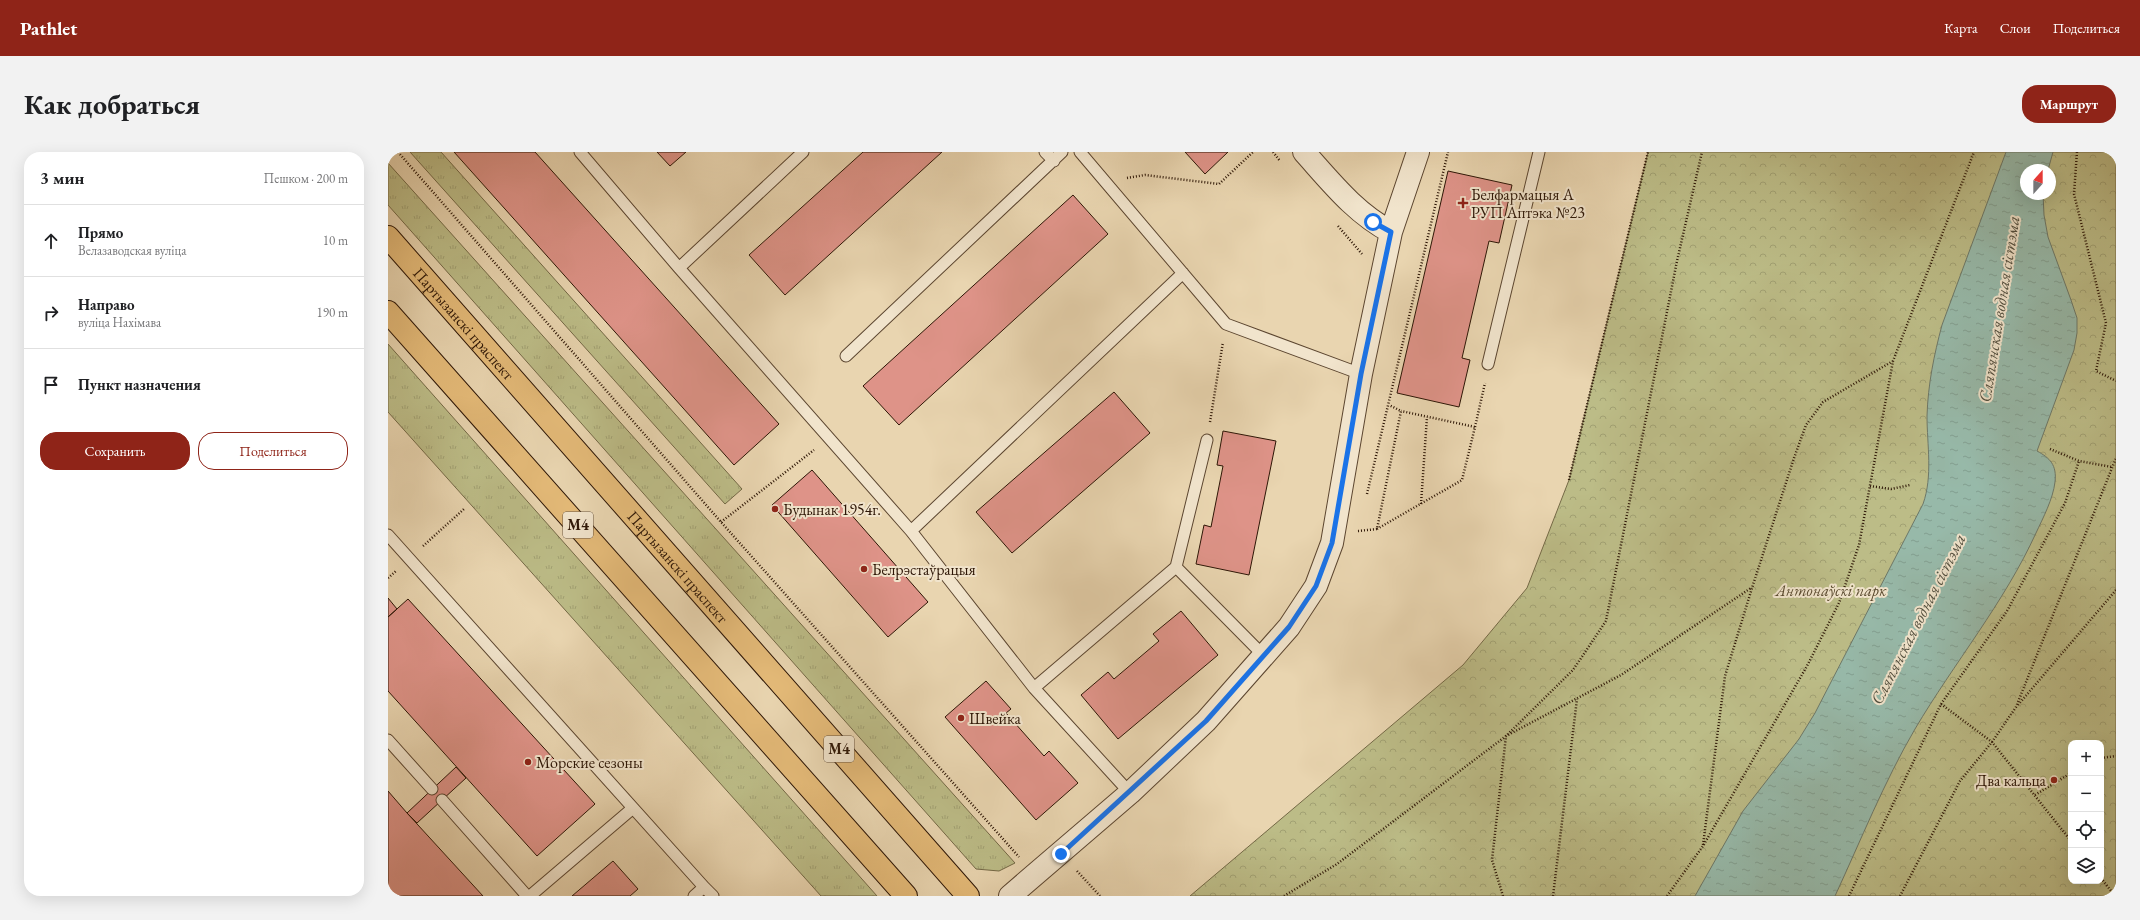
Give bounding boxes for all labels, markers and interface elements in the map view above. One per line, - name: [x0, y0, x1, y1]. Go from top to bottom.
- text: Pathlet: [20, 16, 77, 41]
- text: Карта: [1944, 19, 1978, 37]
- text: Слои: [2000, 19, 2031, 37]
- text: Поделиться: [2053, 19, 2120, 37]
- button: Маршрут: [2022, 85, 2116, 123]
- text: Как добраться: [24, 86, 200, 122]
- north arrow: [2020, 164, 2056, 200]
- text: 3 мин: [40, 167, 84, 189]
- text: Пешком · 200 m: [264, 170, 348, 187]
- place label: Белфармацыя А РУП Аптэка №23: [1471, 184, 1585, 223]
- marker: Белфармацыя А РУП Аптэка №23: [1458, 198, 1468, 208]
- route start: [1364, 213, 1382, 231]
- water label: Сляпянская водная сістэма: [1973, 214, 2025, 404]
- text: Прямо: [78, 223, 123, 242]
- icon: ahead: [40, 230, 62, 252]
- text: 10 m: [323, 232, 348, 249]
- text: Велазаводская вуліца: [78, 242, 186, 259]
- street label: Партызанскі праспект: [408, 263, 519, 385]
- text: Направо: [78, 295, 135, 314]
- icon: right: [40, 302, 62, 324]
- text: 190 m: [317, 304, 348, 321]
- text: вуліца Нахімава: [78, 314, 161, 331]
- icon: arrive: [40, 374, 62, 396]
- text: Пункт назначения: [78, 375, 201, 394]
- button: Сохранить: [40, 432, 190, 470]
- button: Поделиться: [198, 432, 348, 470]
- place label: Будынак 1954г.: [783, 499, 881, 520]
- marker: Будынак 1954г.: [770, 504, 780, 514]
- street label: Партызанскі праспект: [622, 506, 733, 628]
- road number: М4: [563, 512, 593, 538]
- water label: Сляпянская водная сістэма: [1865, 530, 1971, 708]
- place label: Белрэстаўрацыя: [872, 559, 976, 580]
- marker: Белрэстаўрацыя: [859, 564, 869, 574]
- park label: Антонаўскі парк: [1775, 580, 1887, 601]
- place label: Швейка: [969, 708, 1021, 729]
- marker: Швейка: [956, 713, 966, 723]
- road number: М4: [824, 736, 854, 762]
- map controls: [2068, 740, 2104, 884]
- button: +: [2068, 740, 2104, 776]
- place label: Морские сезоны: [536, 752, 643, 773]
- marker: Морские сезоны: [523, 757, 533, 767]
- place label: Два кальца: [1976, 770, 2047, 791]
- marker: Два кальца: [2049, 775, 2059, 785]
- button: −: [2068, 776, 2104, 812]
- button: locate: [2068, 812, 2104, 848]
- route end: [1052, 845, 1070, 863]
- button: layers: [2068, 848, 2104, 884]

